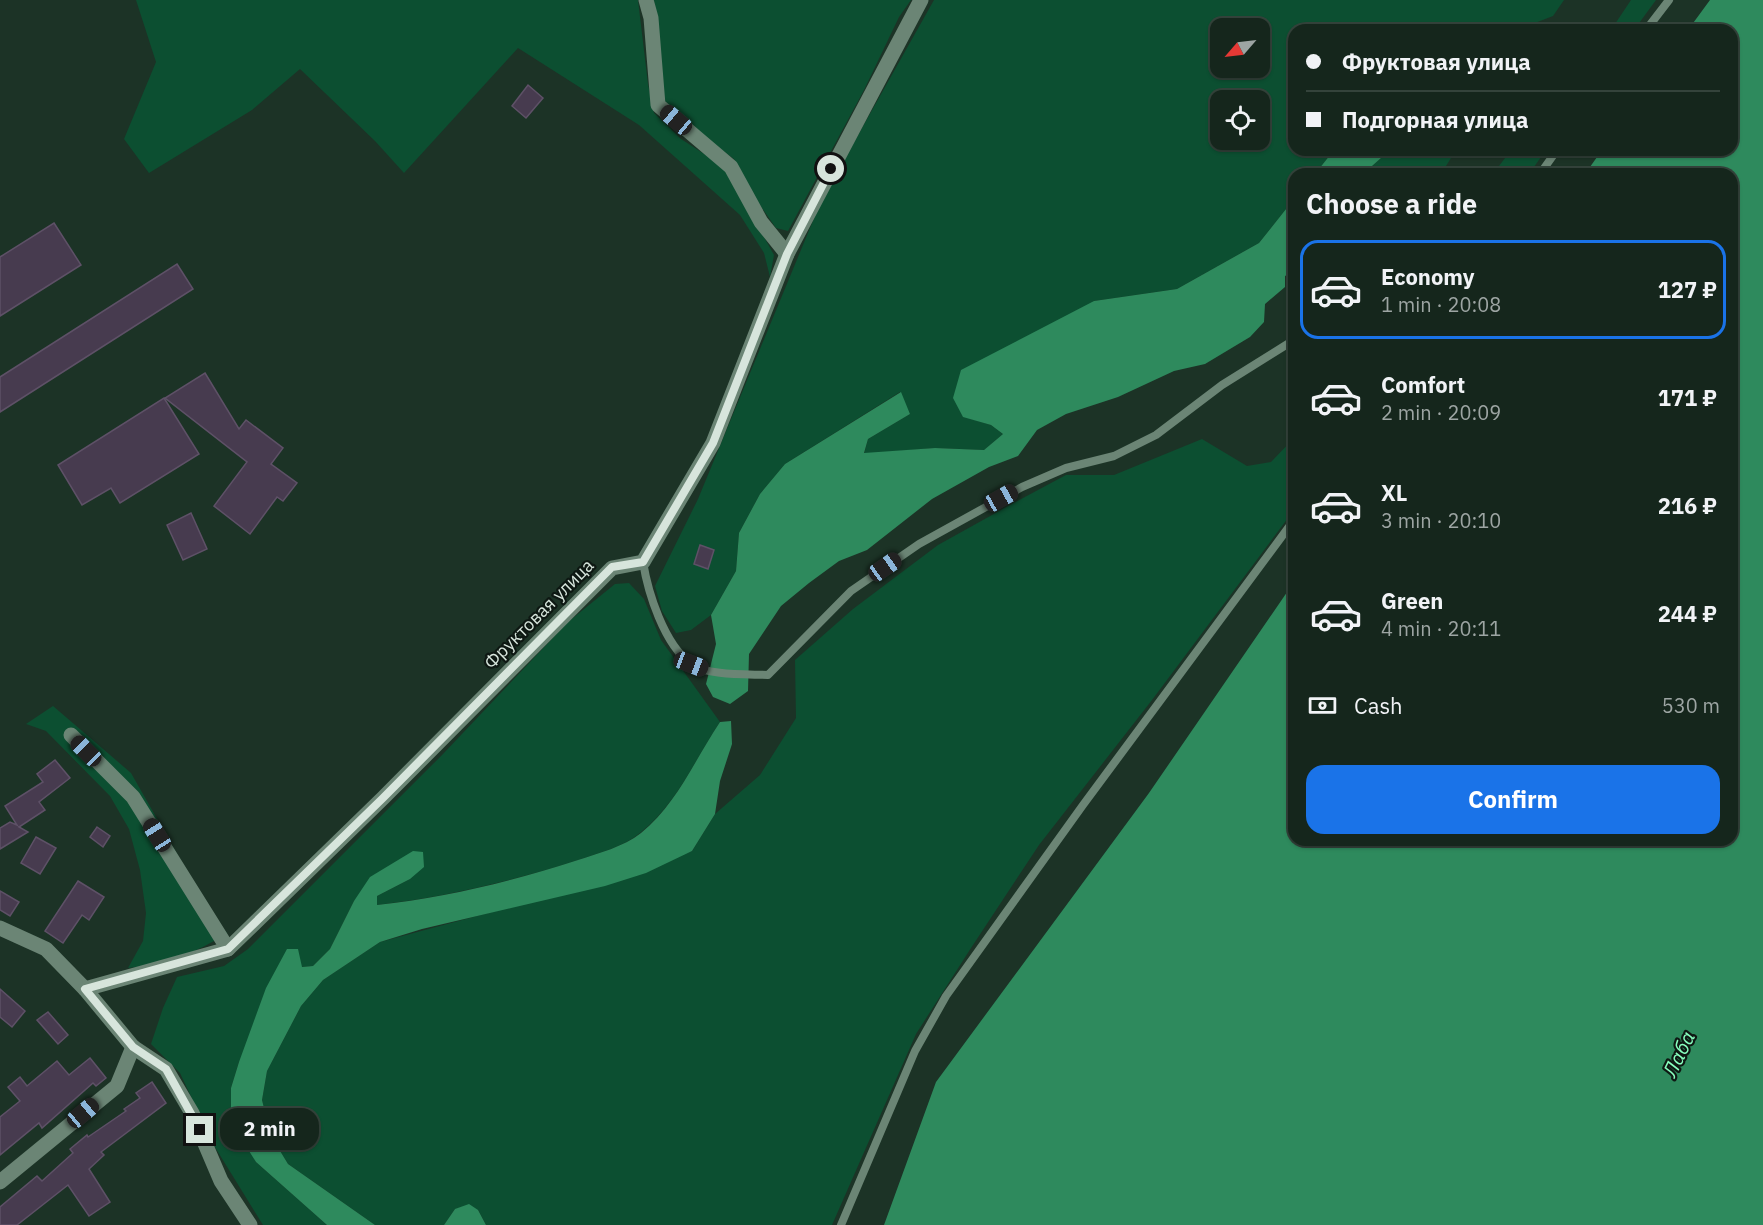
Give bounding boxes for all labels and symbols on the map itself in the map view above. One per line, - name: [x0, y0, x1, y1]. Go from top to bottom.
- north arrow: [1210, 18, 1270, 78]
- car: [656, 102, 696, 138]
- route start: [817, 155, 844, 182]
- car: [981, 481, 1021, 515]
- car: [865, 549, 905, 585]
- street label: Фруктовая улица: [479, 554, 599, 673]
- car: [671, 649, 711, 679]
- car: [67, 732, 105, 770]
- car: [140, 815, 174, 855]
- water label: Лаба: [1656, 1027, 1701, 1082]
- car: [63, 1095, 103, 1131]
- callout: 2 min: [221, 1109, 320, 1151]
- route end: [186, 1116, 213, 1143]

